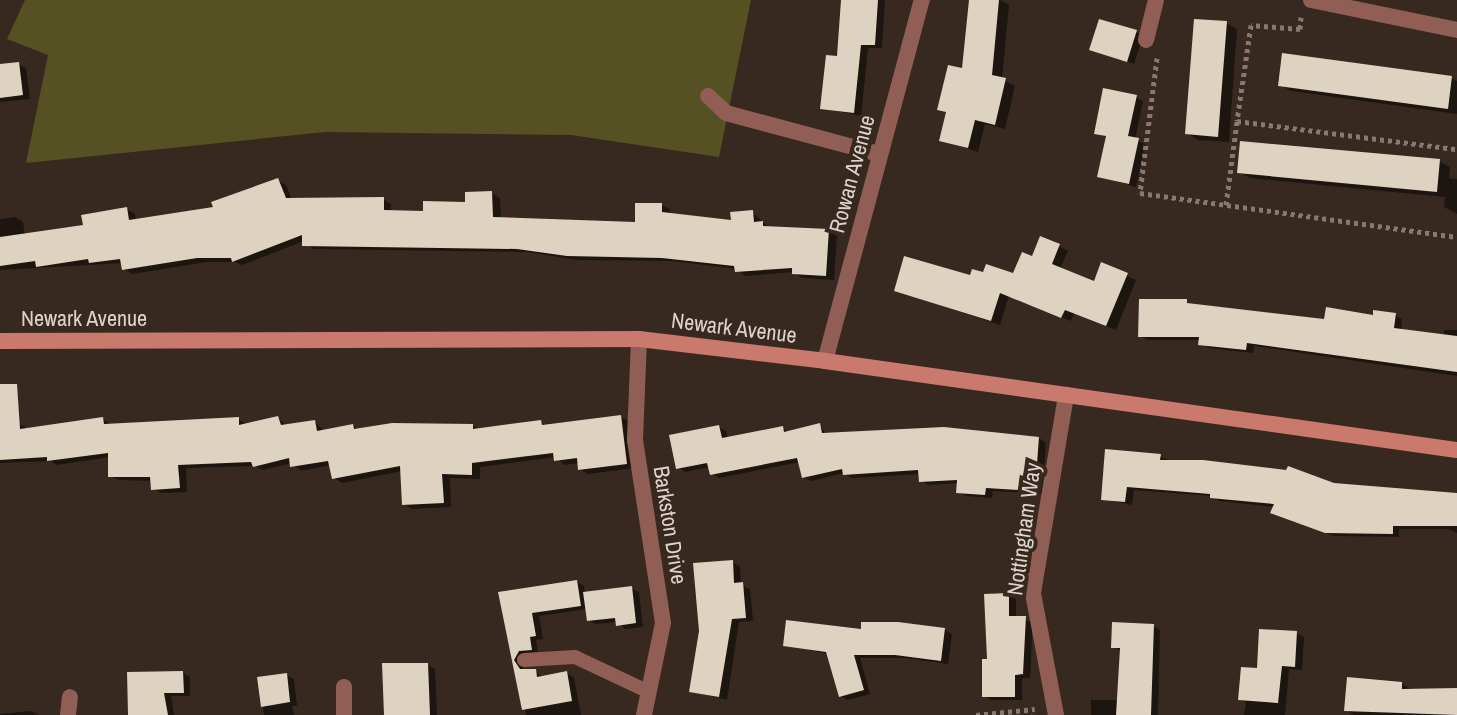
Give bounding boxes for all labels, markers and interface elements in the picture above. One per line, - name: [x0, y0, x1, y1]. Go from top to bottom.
- street label: Rowan Avenue: [823, 112, 881, 236]
- street label: Newark Avenue: [20, 306, 148, 332]
- street label: Newark Avenue: [669, 307, 799, 349]
- street label: Nottingham Way: [1002, 461, 1046, 597]
- street label: Barkston Drive: [648, 464, 692, 586]

